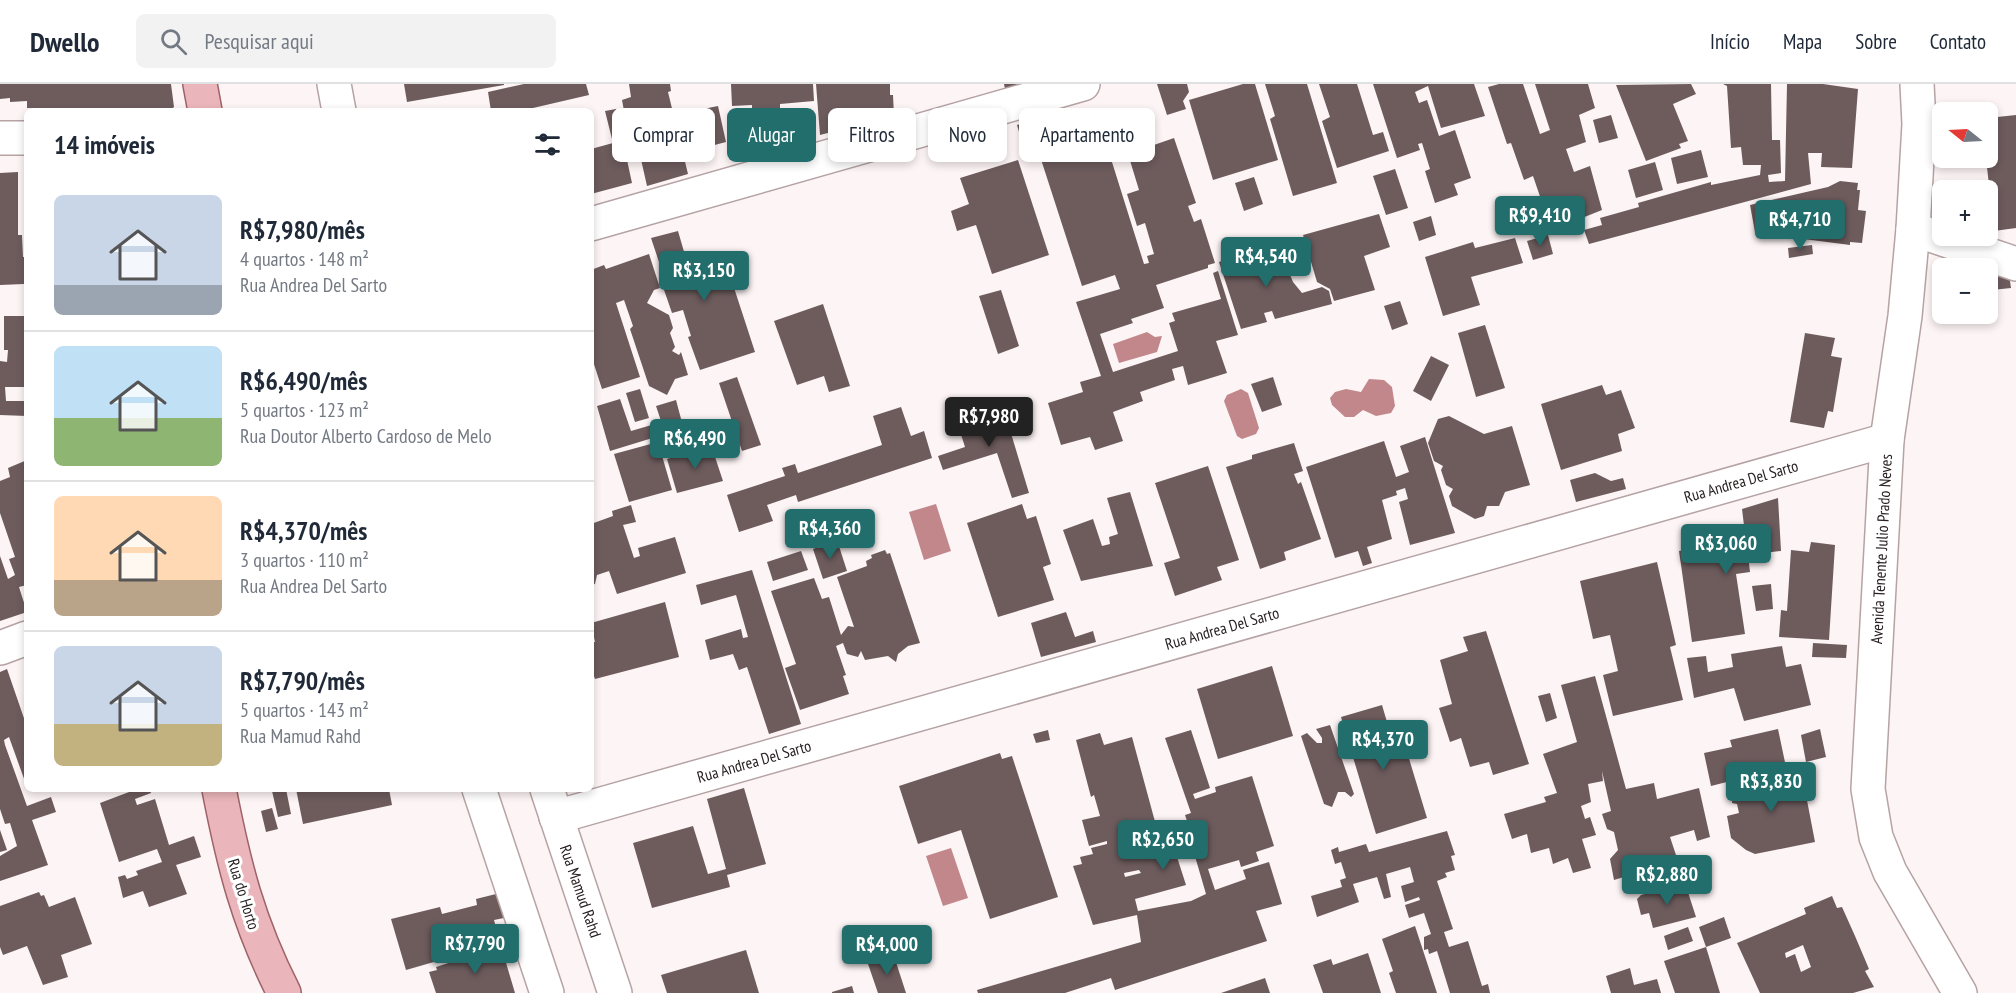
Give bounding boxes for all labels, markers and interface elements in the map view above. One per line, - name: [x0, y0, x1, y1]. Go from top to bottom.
- search box: [136, 14, 556, 68]
- text: Dwello: [30, 23, 100, 60]
- icon: search: [157, 25, 190, 58]
- text: Pesquisar aqui: [205, 27, 314, 55]
- text: Início: [1710, 28, 1750, 55]
- text: Mapa: [1783, 28, 1822, 55]
- text: Sobre: [1855, 28, 1897, 55]
- text: Contato: [1930, 28, 1986, 55]
- north arrow: [1932, 102, 1998, 168]
- map controls: [1932, 102, 1998, 324]
- chip: Comprar: [612, 108, 715, 162]
- chip: Alugar: [727, 108, 816, 162]
- chip: Filtros: [828, 108, 916, 162]
- chip: Novo: [928, 108, 1007, 162]
- chip: Apartamento: [1019, 108, 1155, 162]
- text: 14 imóveis: [54, 128, 155, 161]
- icon: filters: [531, 128, 564, 161]
- button: +: [1932, 180, 1998, 246]
- pin: R$9,410: [1485, 196, 1595, 247]
- pin: R$4,710: [1745, 200, 1855, 251]
- text: R$9,410: [1509, 202, 1571, 228]
- text: R$4,710: [1769, 206, 1831, 232]
- text: R$7,980/mês: [240, 213, 365, 246]
- icon: home: [102, 219, 174, 291]
- pin: R$4,540: [1211, 237, 1321, 288]
- text: R$4,540: [1235, 243, 1297, 269]
- text: 4 quartos · 148 m²: [240, 246, 369, 272]
- pin: R$3,150: [649, 251, 759, 302]
- text: R$3,150: [673, 257, 735, 283]
- button: −: [1932, 258, 1998, 324]
- text: Rua Andrea Del Sarto: [240, 272, 387, 298]
- text: R$6,490/mês: [240, 364, 367, 397]
- icon: home: [102, 370, 174, 442]
- text: 5 quartos · 123 m²: [240, 397, 369, 423]
- pin: R$7,980: [934, 397, 1044, 448]
- text: R$7,980: [959, 403, 1019, 429]
- pin: R$6,490: [640, 419, 750, 470]
- text: Rua Doutor Alberto Cardoso de Melo: [240, 423, 492, 449]
- text: R$6,490: [664, 425, 726, 451]
- street label: Avenida Tenente Julio Prado Neves: [1866, 454, 1896, 644]
- street label: Rua Andrea Del Sarto: [1682, 455, 1800, 507]
- pin: R$4,360: [775, 509, 885, 560]
- text: R$4,370/mês: [240, 514, 367, 547]
- text: R$4,360: [799, 515, 861, 541]
- icon: home: [102, 520, 174, 592]
- pin: R$3,060: [1671, 524, 1781, 575]
- text: R$3,060: [1695, 530, 1757, 556]
- text: 3 quartos · 110 m²: [240, 547, 369, 573]
- text: Rua Andrea Del Sarto: [240, 573, 387, 599]
- street label: Rua Andrea Del Sarto: [1163, 602, 1281, 654]
- text: R$7,790/mês: [240, 664, 365, 697]
- icon: home: [102, 670, 174, 742]
- text: 5 quartos · 143 m²: [240, 697, 369, 723]
- pin: R$4,370: [1328, 720, 1438, 771]
- text: Rua Mamud Rahd: [240, 723, 361, 749]
- text: R$4,370: [1352, 726, 1414, 752]
- street label: Rua Andrea Del Sarto: [695, 735, 813, 787]
- pin: R$3,830: [1716, 762, 1826, 813]
- text: R$3,830: [1740, 768, 1802, 794]
- pin: R$2,650: [1108, 820, 1218, 871]
- text: R$2,650: [1132, 826, 1194, 852]
- street label: Rua Mamud Rahd: [556, 842, 606, 940]
- pin: R$2,880: [1612, 855, 1722, 906]
- street label: Rua do Horto: [224, 856, 264, 932]
- text: R$2,880: [1636, 861, 1698, 887]
- pin: R$7,790: [420, 924, 530, 975]
- pin: R$4,000: [832, 925, 942, 976]
- text: R$7,790: [445, 930, 505, 956]
- text: R$4,000: [856, 931, 918, 957]

